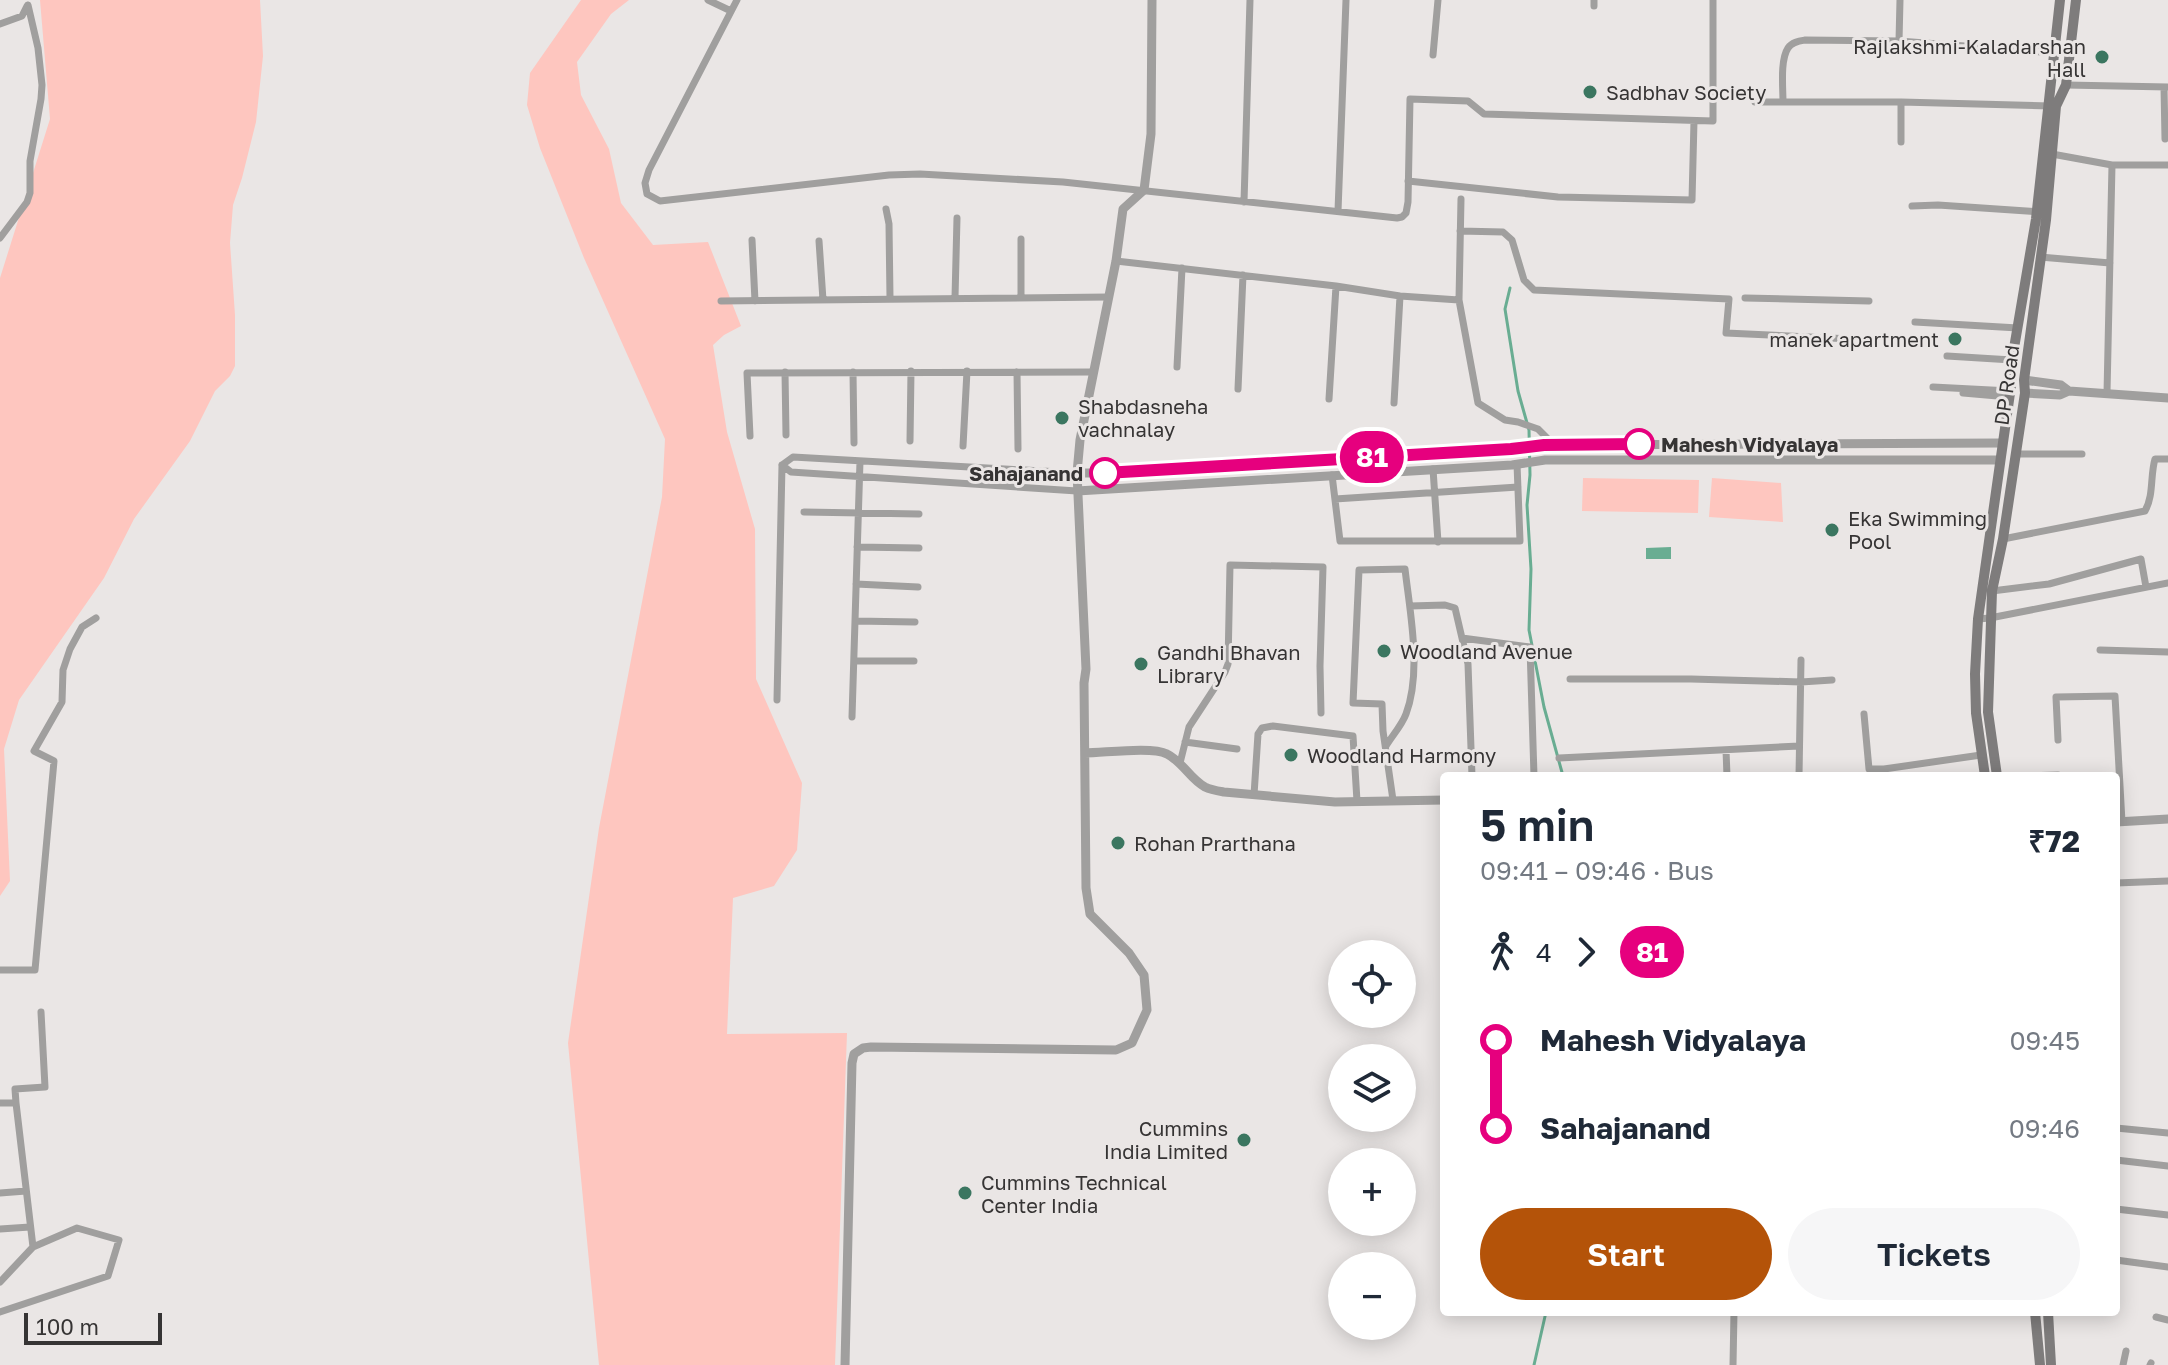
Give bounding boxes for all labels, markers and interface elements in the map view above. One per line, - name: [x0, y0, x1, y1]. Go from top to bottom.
- place label: Rajlakshmi-Kaladarshan Hall: [1853, 34, 2086, 81]
- marker: Rajlakshmi-Kaladarshan Hall: [2093, 48, 2111, 66]
- place label: Sadbhav Society: [1606, 80, 1766, 104]
- marker: Sadbhav Society: [1581, 83, 1599, 101]
- place label: manek apartment: [1769, 327, 1939, 351]
- marker: manek apartment: [1946, 330, 1964, 348]
- street label: DP Road: [1988, 343, 2024, 427]
- place label: Shabdasneha vachnalay: [1078, 394, 1208, 441]
- marker: Shabdasneha vachnalay: [1053, 409, 1071, 427]
- marker: Mahesh Vidyalaya: [1624, 429, 1654, 459]
- line badge: 81: [1336, 431, 1408, 483]
- place label: Mahesh Vidyalaya: [1661, 432, 1838, 456]
- text: 81: [1356, 440, 1388, 473]
- marker: Sahajanand: [1090, 458, 1120, 488]
- place label: Sahajanand: [969, 461, 1083, 485]
- place label: Eka Swimming Pool: [1848, 506, 1987, 553]
- marker: Eka Swimming Pool: [1823, 521, 1841, 539]
- place label: Woodland Avenue: [1400, 639, 1573, 663]
- place label: Gandhi Bhavan Library: [1157, 640, 1300, 687]
- marker: Woodland Avenue: [1375, 642, 1393, 660]
- marker: Gandhi Bhavan Library: [1132, 655, 1150, 673]
- place label: Woodland Harmony: [1307, 743, 1496, 767]
- marker: Woodland Harmony: [1282, 746, 1300, 764]
- text: 5 min: [1480, 798, 1594, 851]
- text: ₹72: [2028, 823, 2080, 859]
- place label: Rohan Prarthana: [1134, 831, 1296, 855]
- marker: Rohan Prarthana: [1109, 834, 1127, 852]
- text: 09:41 – 09:46 · Bus: [1480, 855, 1714, 886]
- icon: walk: [1480, 930, 1524, 974]
- icon: forward: [1564, 930, 1608, 974]
- text: 81: [1636, 935, 1668, 968]
- text: 4: [1536, 937, 1552, 968]
- map controls: [1328, 940, 1416, 1340]
- button: locate: [1328, 940, 1416, 1028]
- text: Mahesh Vidyalaya: [1540, 1022, 1806, 1058]
- text: 09:45: [2009, 1025, 2080, 1056]
- button: layers: [1328, 1044, 1416, 1132]
- text: Sahajanand: [1540, 1110, 1711, 1146]
- text: 09:46: [2009, 1113, 2080, 1144]
- place label: Cummins India Limited: [1104, 1116, 1228, 1163]
- marker: Cummins India Limited: [1235, 1131, 1253, 1149]
- button: +: [1328, 1148, 1416, 1236]
- place label: Cummins Technical Center India: [981, 1170, 1167, 1217]
- marker: Cummins Technical Center India: [956, 1184, 974, 1202]
- button: Start: [1480, 1208, 1772, 1300]
- button: Tickets: [1788, 1208, 2080, 1300]
- button: −: [1328, 1252, 1416, 1340]
- scale bar: [24, 1309, 162, 1345]
- text: 100 m: [36, 1313, 99, 1340]

